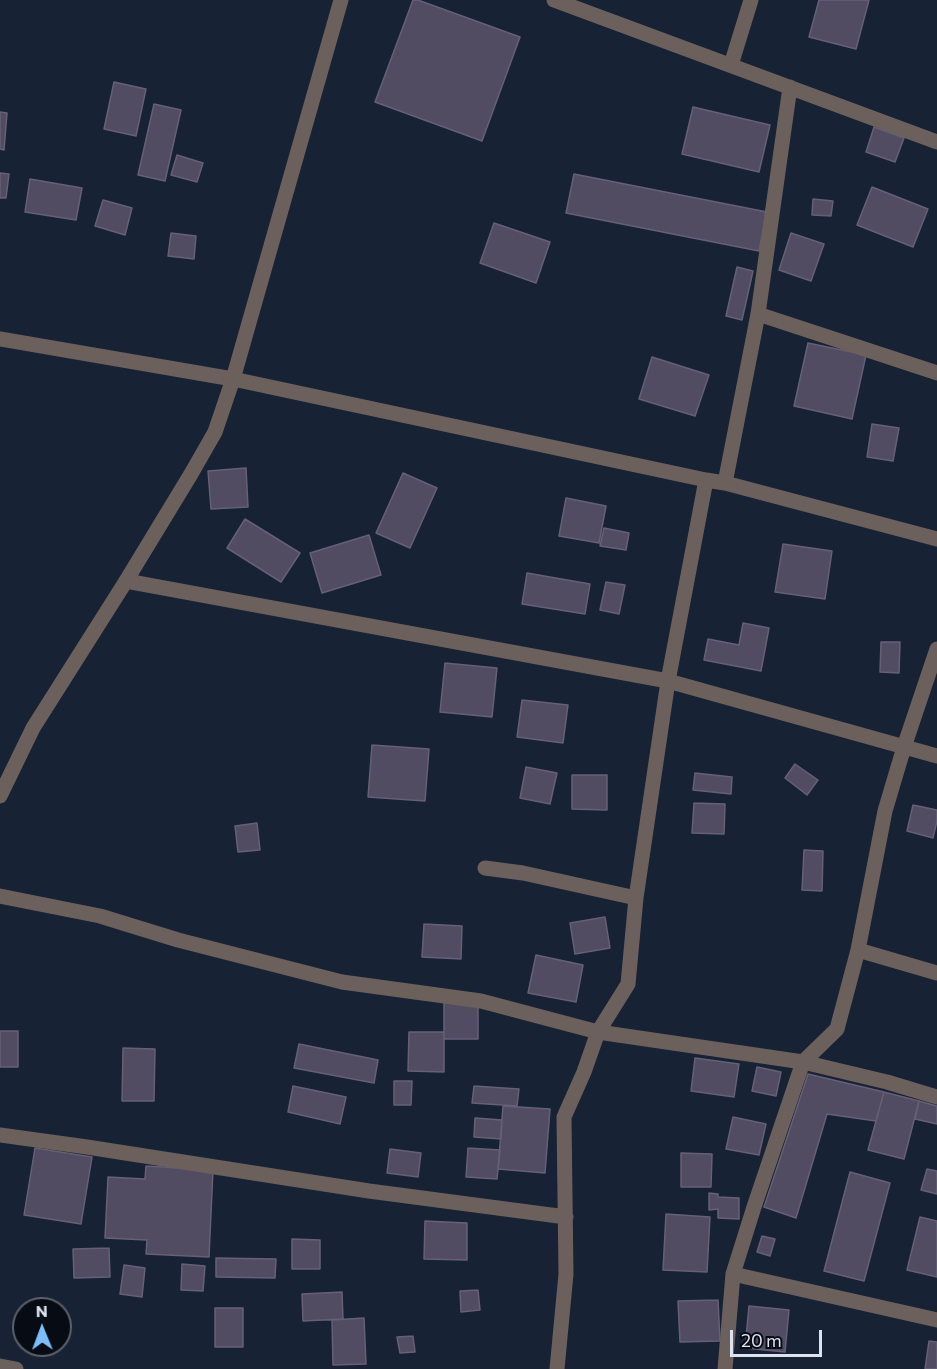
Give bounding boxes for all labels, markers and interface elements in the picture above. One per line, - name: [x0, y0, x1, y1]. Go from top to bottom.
- north arrow: [12, 1297, 72, 1357]
- text: N: [36, 1301, 48, 1320]
- scale bar: [733, 1318, 824, 1356]
- text: 20 m: [741, 1329, 782, 1351]

